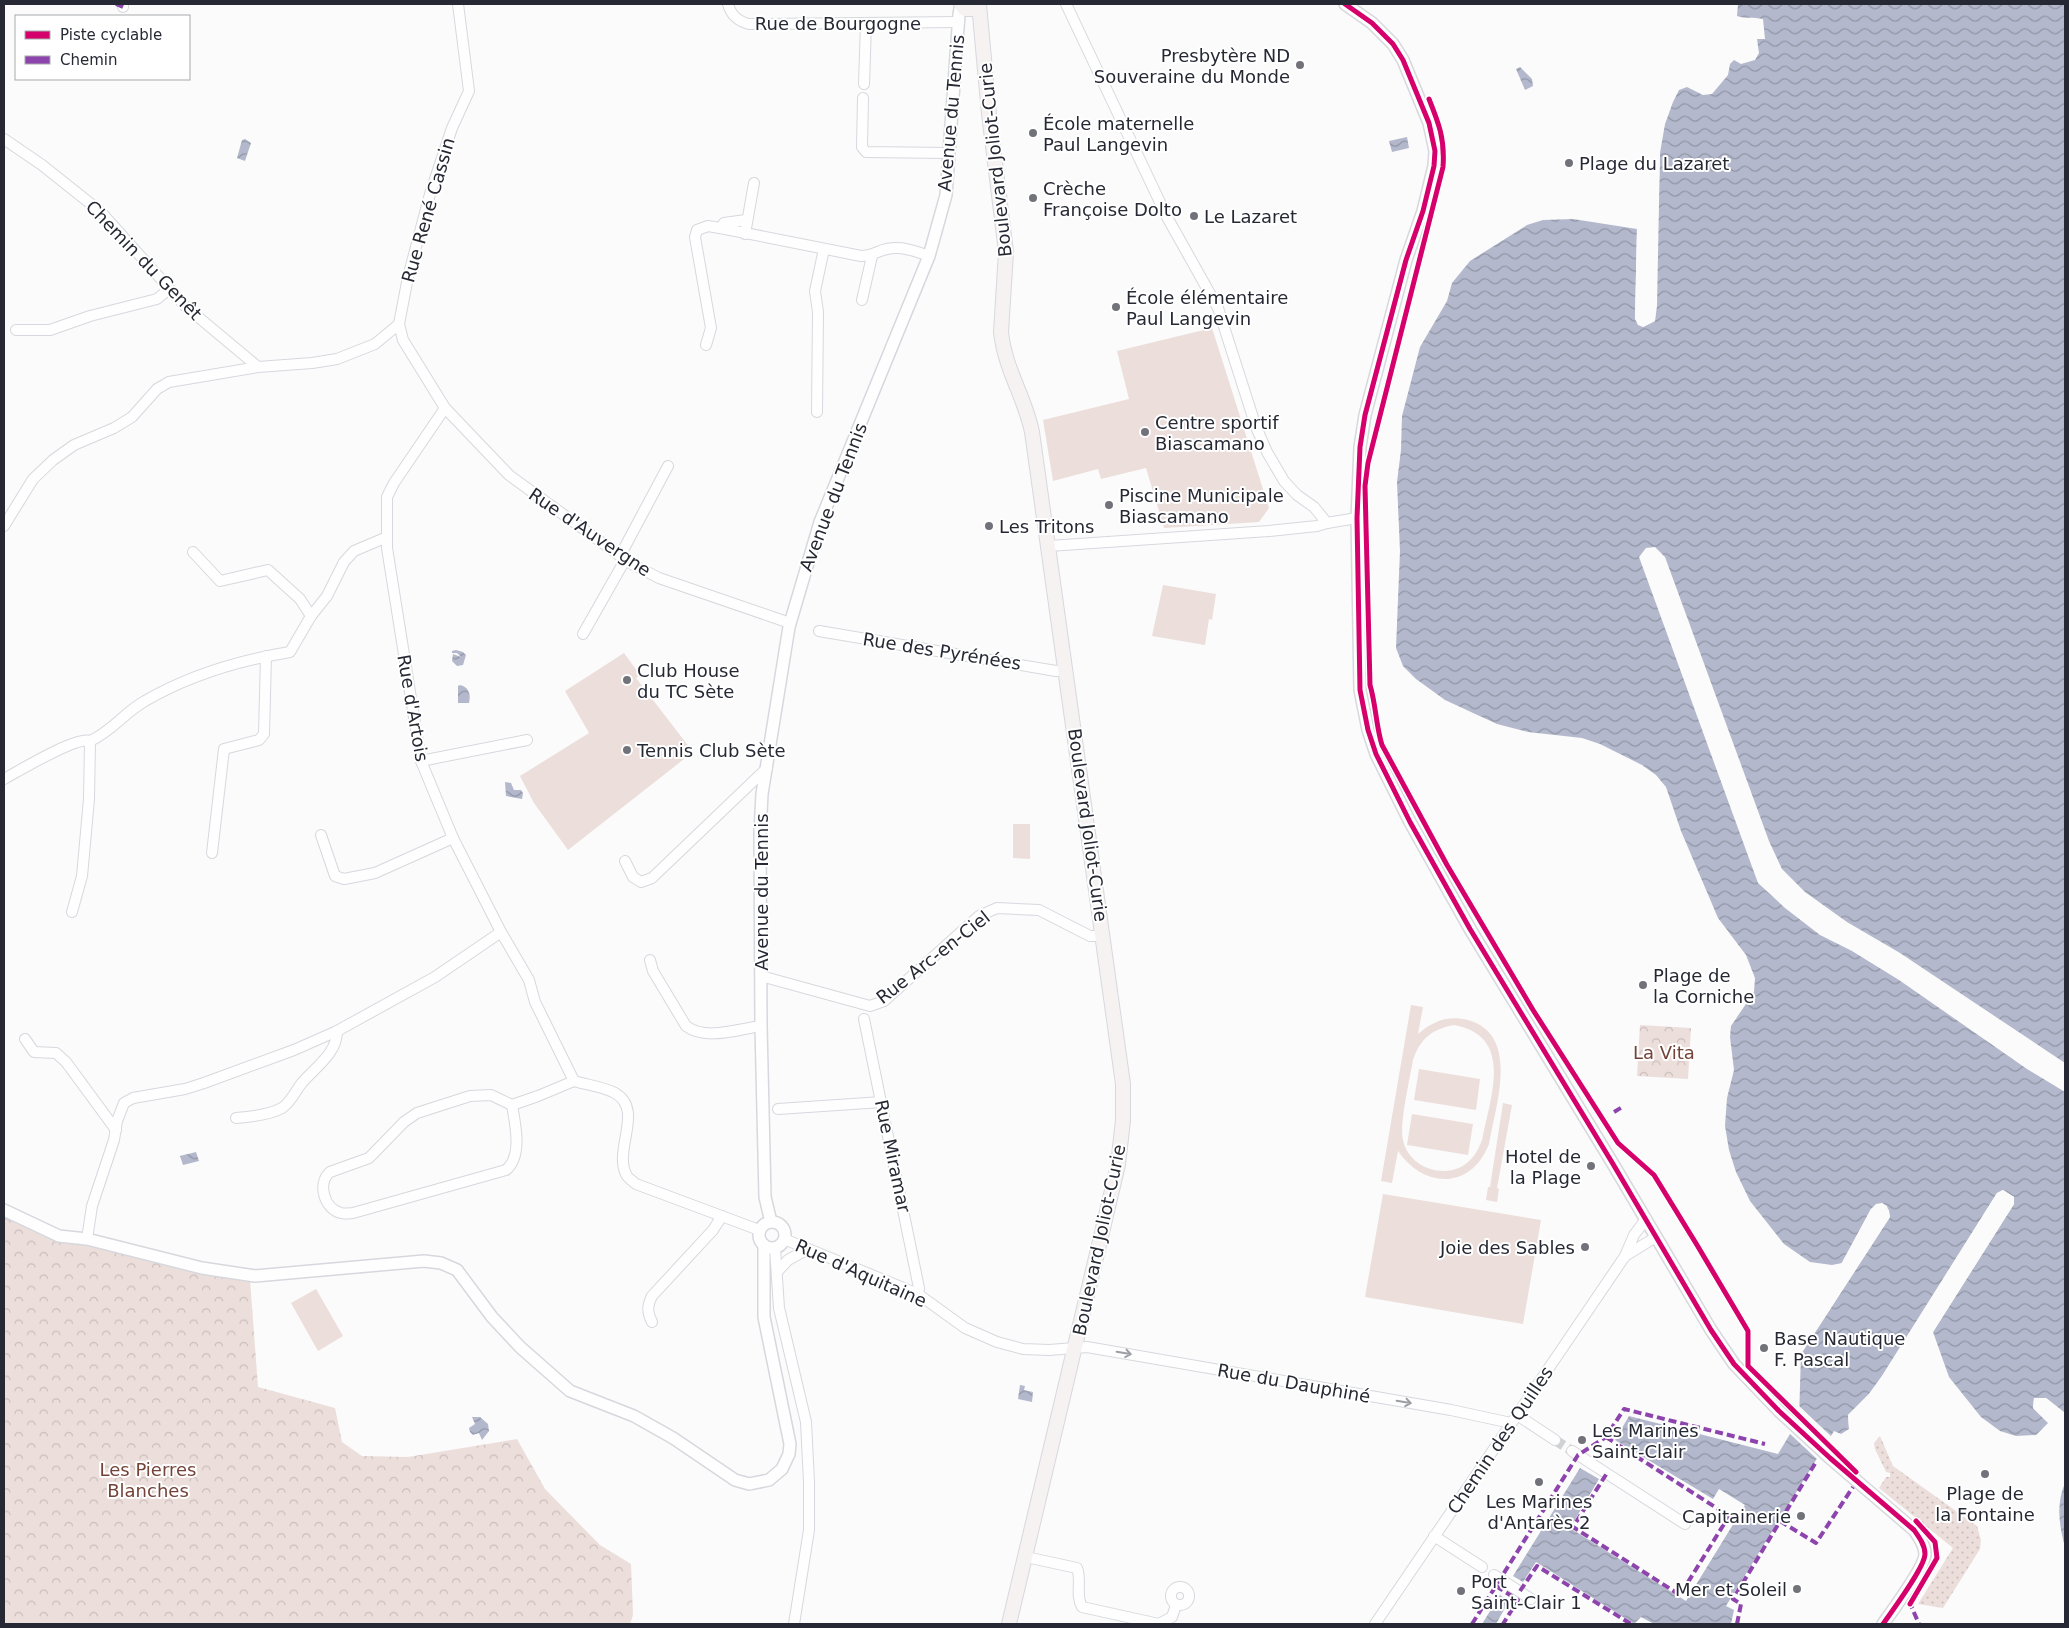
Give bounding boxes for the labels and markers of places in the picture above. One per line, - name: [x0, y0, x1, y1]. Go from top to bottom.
- place label: Presbytère ND Souveraine du Monde: [1094, 45, 1290, 87]
- marker: Presbytère ND Souveraine du Monde: [1294, 59, 1306, 71]
- place label: École maternelle Paul Langevin: [1043, 113, 1194, 155]
- marker: École maternelle Paul Langevin: [1027, 127, 1039, 139]
- place label: Plage du Lazaret: [1579, 153, 1729, 174]
- marker: Plage du Lazaret: [1563, 157, 1575, 169]
- place label: Crèche Françoise Dolto: [1043, 178, 1182, 220]
- marker: Crèche Françoise Dolto: [1027, 192, 1039, 204]
- place label: Le Lazaret: [1204, 206, 1297, 227]
- marker: Le Lazaret: [1188, 210, 1200, 222]
- place label: École élémentaire Paul Langevin: [1126, 287, 1288, 329]
- marker: École élémentaire Paul Langevin: [1110, 301, 1122, 313]
- place label: Centre sportif Biascamano: [1155, 412, 1279, 454]
- marker: Centre sportif Biascamano: [1139, 426, 1151, 438]
- place label: Piscine Municipale Biascamano: [1119, 485, 1284, 527]
- marker: Piscine Municipale Biascamano: [1103, 499, 1115, 511]
- place label: Les Tritons: [999, 516, 1095, 537]
- marker: Les Tritons: [983, 520, 995, 532]
- place label: Club House du TC Sète: [637, 660, 740, 702]
- marker: Club House du TC Sète: [621, 674, 633, 686]
- place label: Tennis Club Sète: [636, 740, 786, 761]
- marker: Tennis Club Sète: [621, 744, 633, 756]
- place label: Plage de la Corniche: [1653, 965, 1754, 1007]
- marker: Plage de la Corniche: [1637, 979, 1649, 991]
- place label: Hotel de la Plage: [1505, 1146, 1581, 1188]
- marker: Hotel de la Plage: [1585, 1160, 1597, 1172]
- place label: Joie des Sables: [1439, 1237, 1575, 1258]
- marker: Joie des Sables: [1579, 1241, 1591, 1253]
- place label: Base Nautique F. Pascal: [1774, 1328, 1905, 1370]
- marker: Base Nautique F. Pascal: [1758, 1342, 1770, 1354]
- place label: Les Marines Saint-Clair: [1592, 1420, 1699, 1462]
- marker: Les Marines Saint-Clair: [1576, 1434, 1588, 1446]
- marker: Plage de la Fontaine: [1979, 1468, 1991, 1480]
- marker: Les Marines d'Antarès 2: [1533, 1476, 1545, 1488]
- place label: Plage de la Fontaine: [1935, 1483, 2035, 1525]
- place label: Les Marines d'Antarès 2: [1486, 1491, 1592, 1533]
- place label: Capitainerie: [1682, 1506, 1791, 1527]
- marker: Capitainerie: [1795, 1510, 1807, 1522]
- place label: Port Saint-Clair 1: [1471, 1571, 1582, 1613]
- place label: Mer et Soleil: [1675, 1579, 1787, 1600]
- marker: Mer et Soleil: [1791, 1583, 1803, 1595]
- marker: Port Saint-Clair 1: [1455, 1585, 1467, 1597]

